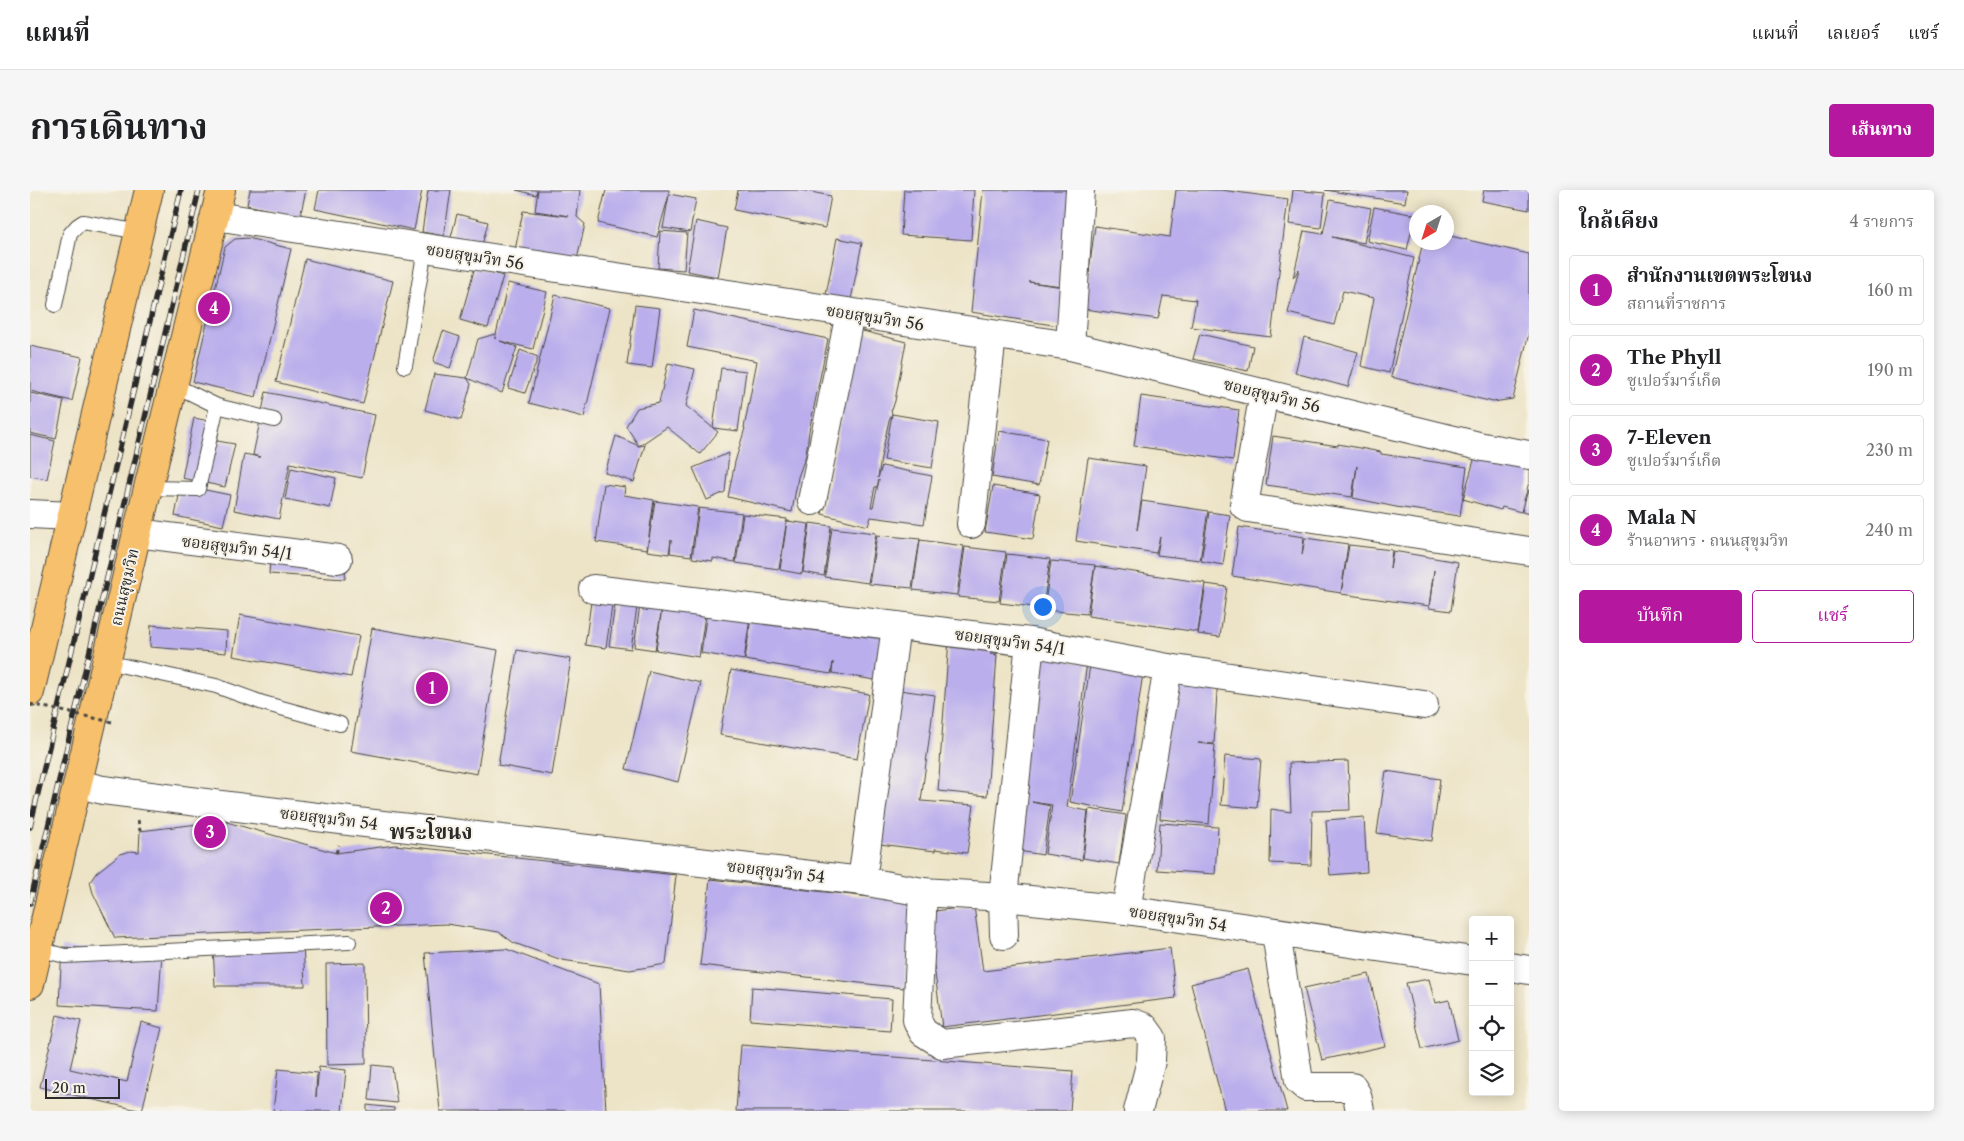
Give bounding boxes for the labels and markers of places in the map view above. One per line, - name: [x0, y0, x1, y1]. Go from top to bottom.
- pin: 4: [198, 289, 230, 327]
- pin: 1: [416, 669, 448, 707]
- pin: 3: [194, 813, 226, 851]
- pin: 2: [370, 889, 402, 927]

